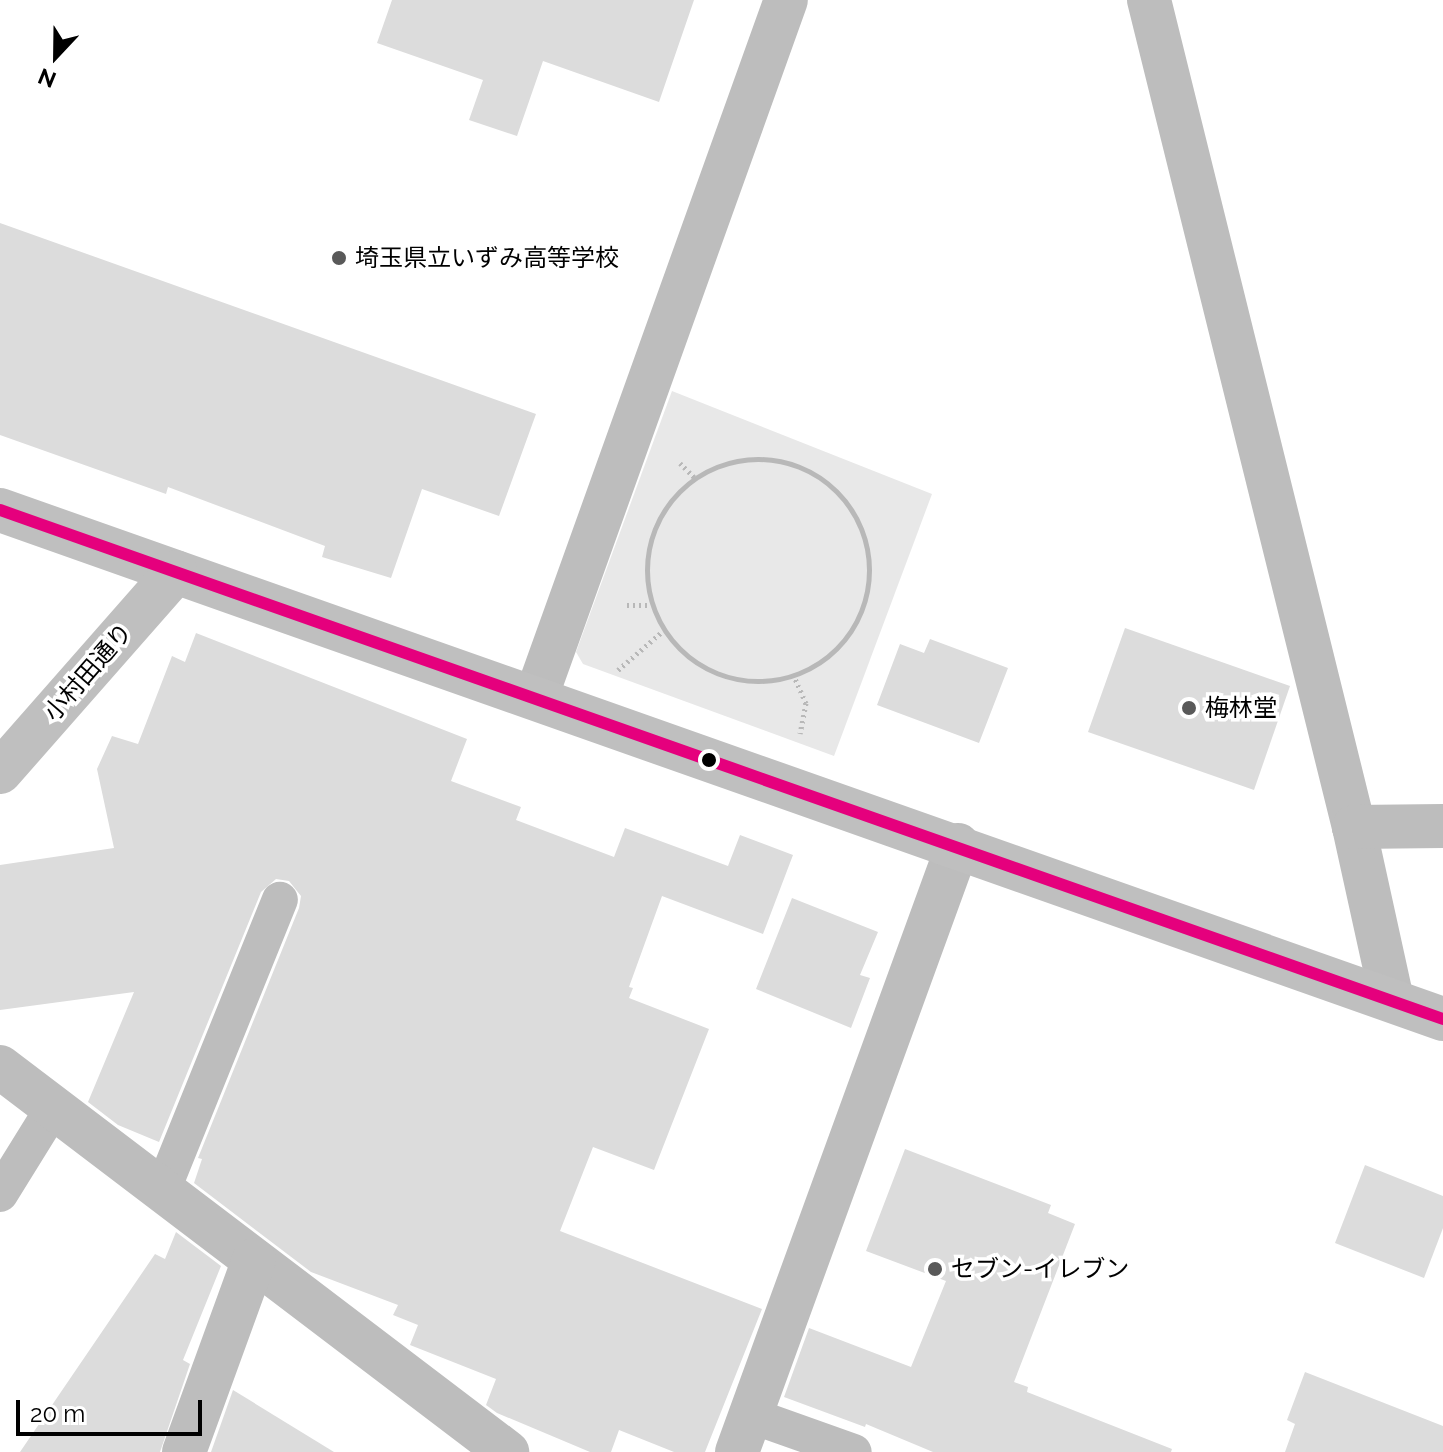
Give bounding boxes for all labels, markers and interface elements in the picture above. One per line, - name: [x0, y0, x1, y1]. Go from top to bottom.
- north arrow: [16, 16, 96, 96]
- text: N: [34, 63, 60, 93]
- place label: 埼玉県立いずみ高等学校: [355, 244, 619, 272]
- marker: 埼玉県立いずみ高等学校: [330, 249, 348, 267]
- street label: 小村田通り: [38, 617, 138, 727]
- place label: 梅林堂: [1205, 694, 1277, 722]
- marker: 梅林堂: [1180, 699, 1198, 717]
- unlabelled marker: [701, 752, 717, 768]
- place label: セブン-イレブン: [951, 1255, 1129, 1283]
- marker: セブン-イレブン: [926, 1260, 944, 1278]
- scale bar: [20, 1384, 206, 1434]
- text: 20 m: [30, 1399, 85, 1428]

